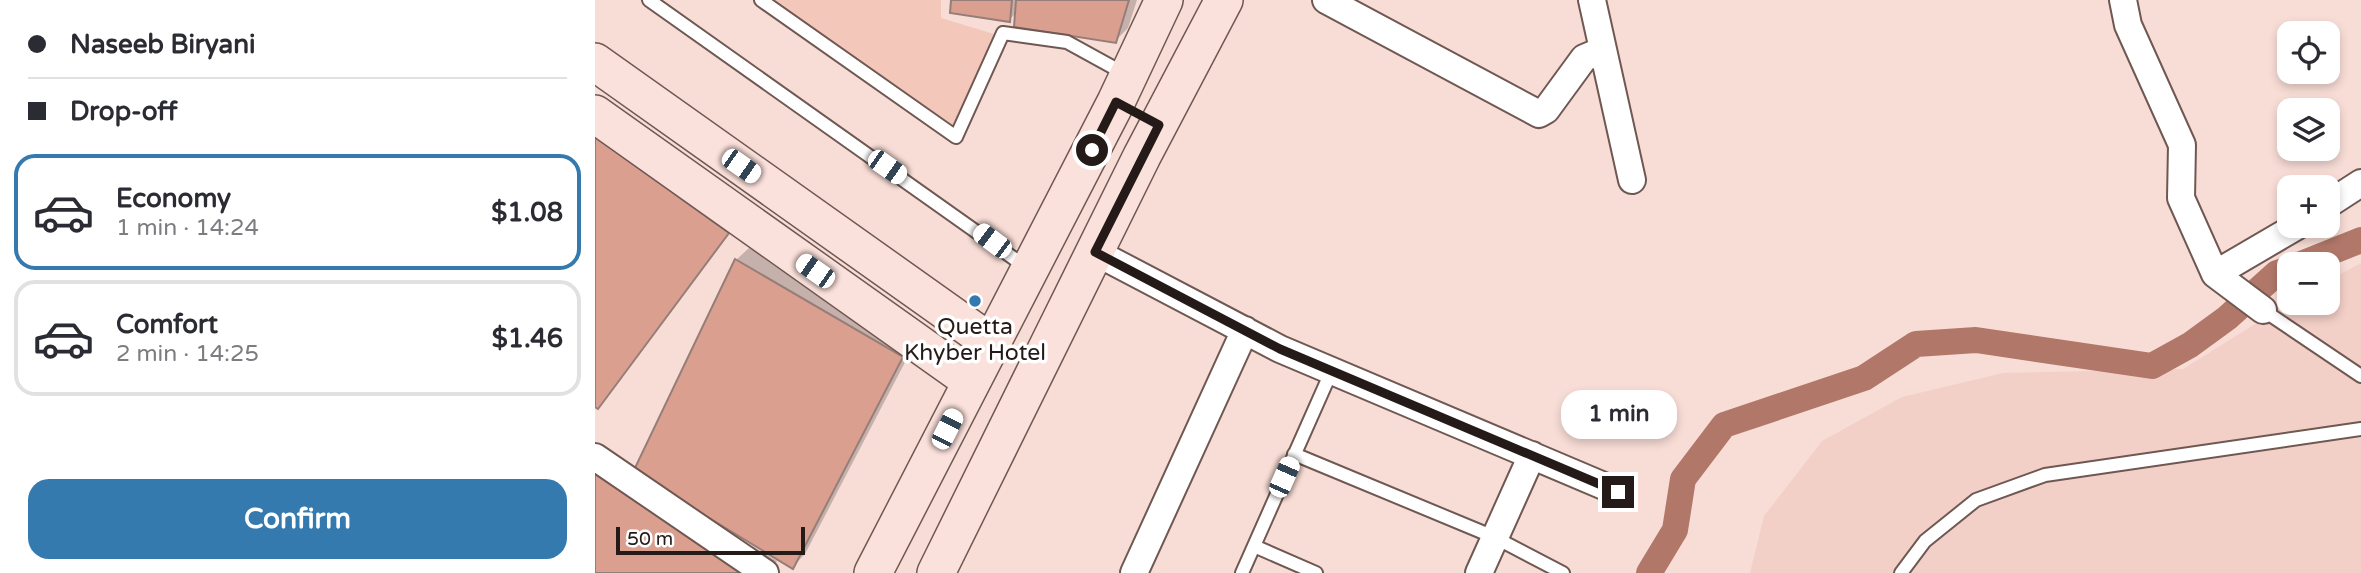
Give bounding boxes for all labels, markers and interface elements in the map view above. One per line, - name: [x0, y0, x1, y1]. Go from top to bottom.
- map controls: [2277, 21, 2340, 315]
- button: locate: [2277, 21, 2340, 84]
- text: Naseeb Biryani: [70, 29, 256, 60]
- text: Drop-off: [70, 96, 177, 127]
- button: layers: [2277, 98, 2340, 161]
- route start: [1076, 134, 1108, 166]
- car: [718, 145, 765, 187]
- car: [864, 146, 911, 188]
- button: +: [2277, 175, 2340, 238]
- icon: car: [32, 181, 95, 244]
- text: Economy: [116, 183, 231, 214]
- text: $1.08: [491, 197, 563, 228]
- text: 1 min · 14:24: [116, 214, 259, 242]
- car: [969, 220, 1016, 262]
- car: [792, 250, 839, 292]
- button: −: [2277, 252, 2340, 315]
- marker: Quetta Khyber Hotel: [967, 293, 983, 309]
- icon: car: [32, 307, 95, 370]
- text: Comfort: [116, 309, 218, 340]
- place label: Quetta Khyber Hotel: [904, 313, 1046, 367]
- text: $1.46: [492, 323, 563, 354]
- text: 2 min · 14:25: [116, 340, 259, 368]
- callout: 1 min: [1560, 391, 1676, 440]
- text: 1 min: [1588, 400, 1650, 428]
- car: [929, 406, 966, 452]
- car: [1266, 454, 1303, 500]
- route end: [1602, 476, 1634, 508]
- button: Confirm: [28, 479, 567, 559]
- scale bar: [616, 524, 805, 556]
- text: 50 m: [627, 528, 673, 550]

